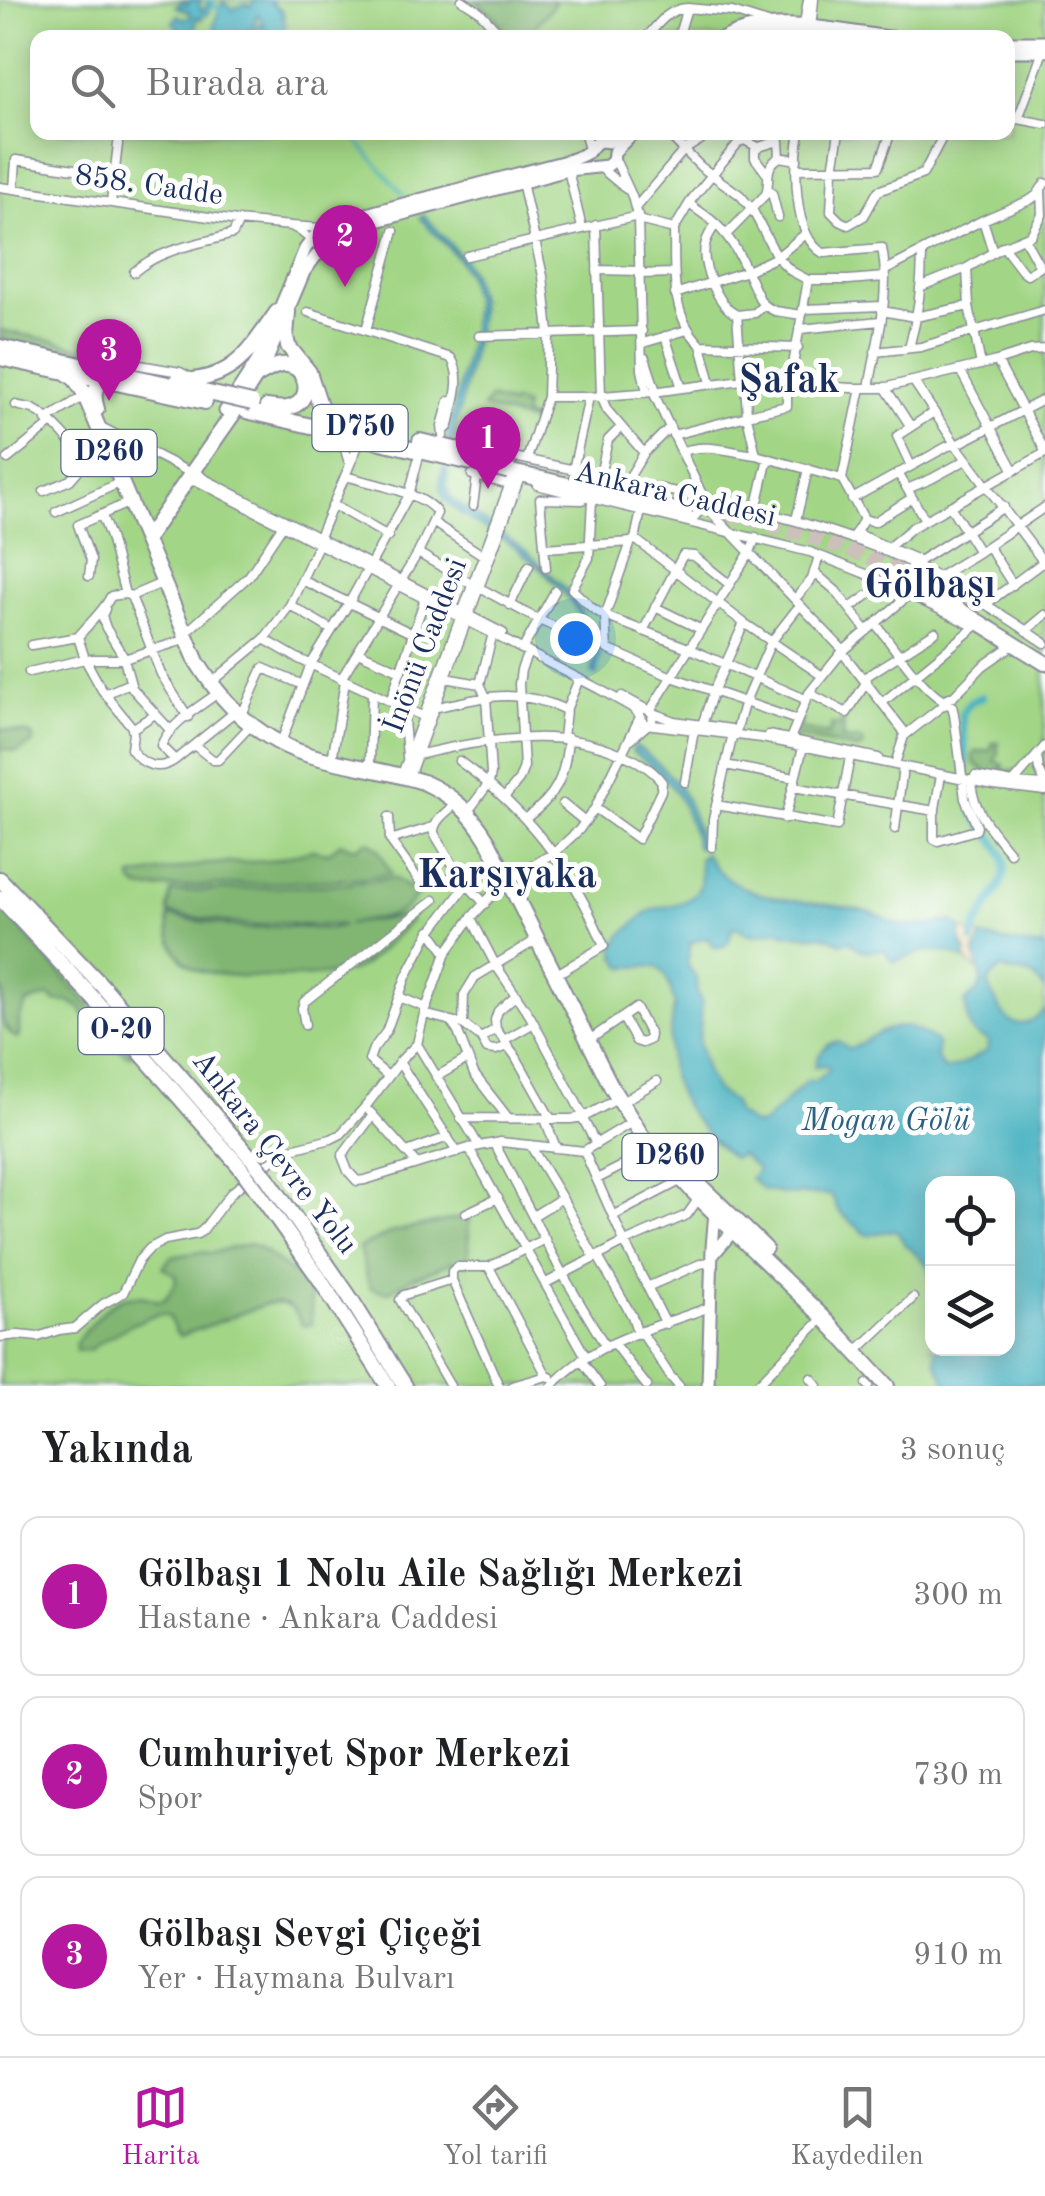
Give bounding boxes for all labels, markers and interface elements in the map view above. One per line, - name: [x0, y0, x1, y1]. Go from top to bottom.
- search box: [30, 30, 1015, 140]
- icon: search: [65, 58, 120, 113]
- text: Burada ara: [145, 66, 328, 104]
- street label: 858. Cadde: [73, 161, 225, 211]
- pin: 2: [312, 204, 378, 287]
- pin: 3: [76, 318, 142, 401]
- district label: Şafak: [738, 362, 840, 402]
- road number: D750: [312, 405, 408, 451]
- pin: 1: [456, 406, 520, 489]
- road number: D260: [62, 430, 156, 476]
- street label: Ankara Caddesi: [571, 457, 779, 533]
- street label: İnönü Caddesi: [375, 553, 473, 738]
- district label: Gölbaşı: [864, 567, 996, 607]
- your location: [550, 613, 601, 664]
- district label: Karşıyaka: [417, 857, 597, 897]
- road number: O-20: [78, 1008, 164, 1054]
- street label: Ankara Çevre Yolu: [186, 1046, 362, 1260]
- water label: Mogan Gölü: [800, 1106, 971, 1138]
- road number: D260: [622, 1134, 718, 1180]
- map controls: [925, 1176, 1015, 1356]
- button: locate: [925, 1176, 1015, 1266]
- button: layers: [925, 1266, 1015, 1356]
- text: Yakında: [40, 1430, 193, 1472]
- text: 3 sonuç: [899, 1435, 1005, 1467]
- text: Gölbaşı 1 Nolu Aile Sağlığı Merkezi: [137, 1557, 743, 1595]
- text: 1: [65, 1580, 84, 1612]
- text: 300 m: [913, 1580, 1003, 1612]
- text: Hastane · Ankara Caddesi: [137, 1604, 498, 1636]
- text: Cumhuriyet Spor Merkezi: [137, 1737, 571, 1775]
- text: 2: [65, 1760, 84, 1792]
- text: 730 m: [913, 1760, 1003, 1792]
- text: Spor: [137, 1784, 202, 1816]
- text: Gölbaşı Sevgi Çiçeği: [137, 1917, 482, 1955]
- text: 3: [65, 1940, 84, 1972]
- text: 910 m: [913, 1940, 1003, 1972]
- text: Yer · Haymana Bulvarı: [137, 1964, 455, 1996]
- tab: Harita: [121, 2080, 200, 2175]
- tab: Yol tarifi: [443, 2080, 548, 2175]
- tab: Kaydedilen: [790, 2080, 924, 2175]

